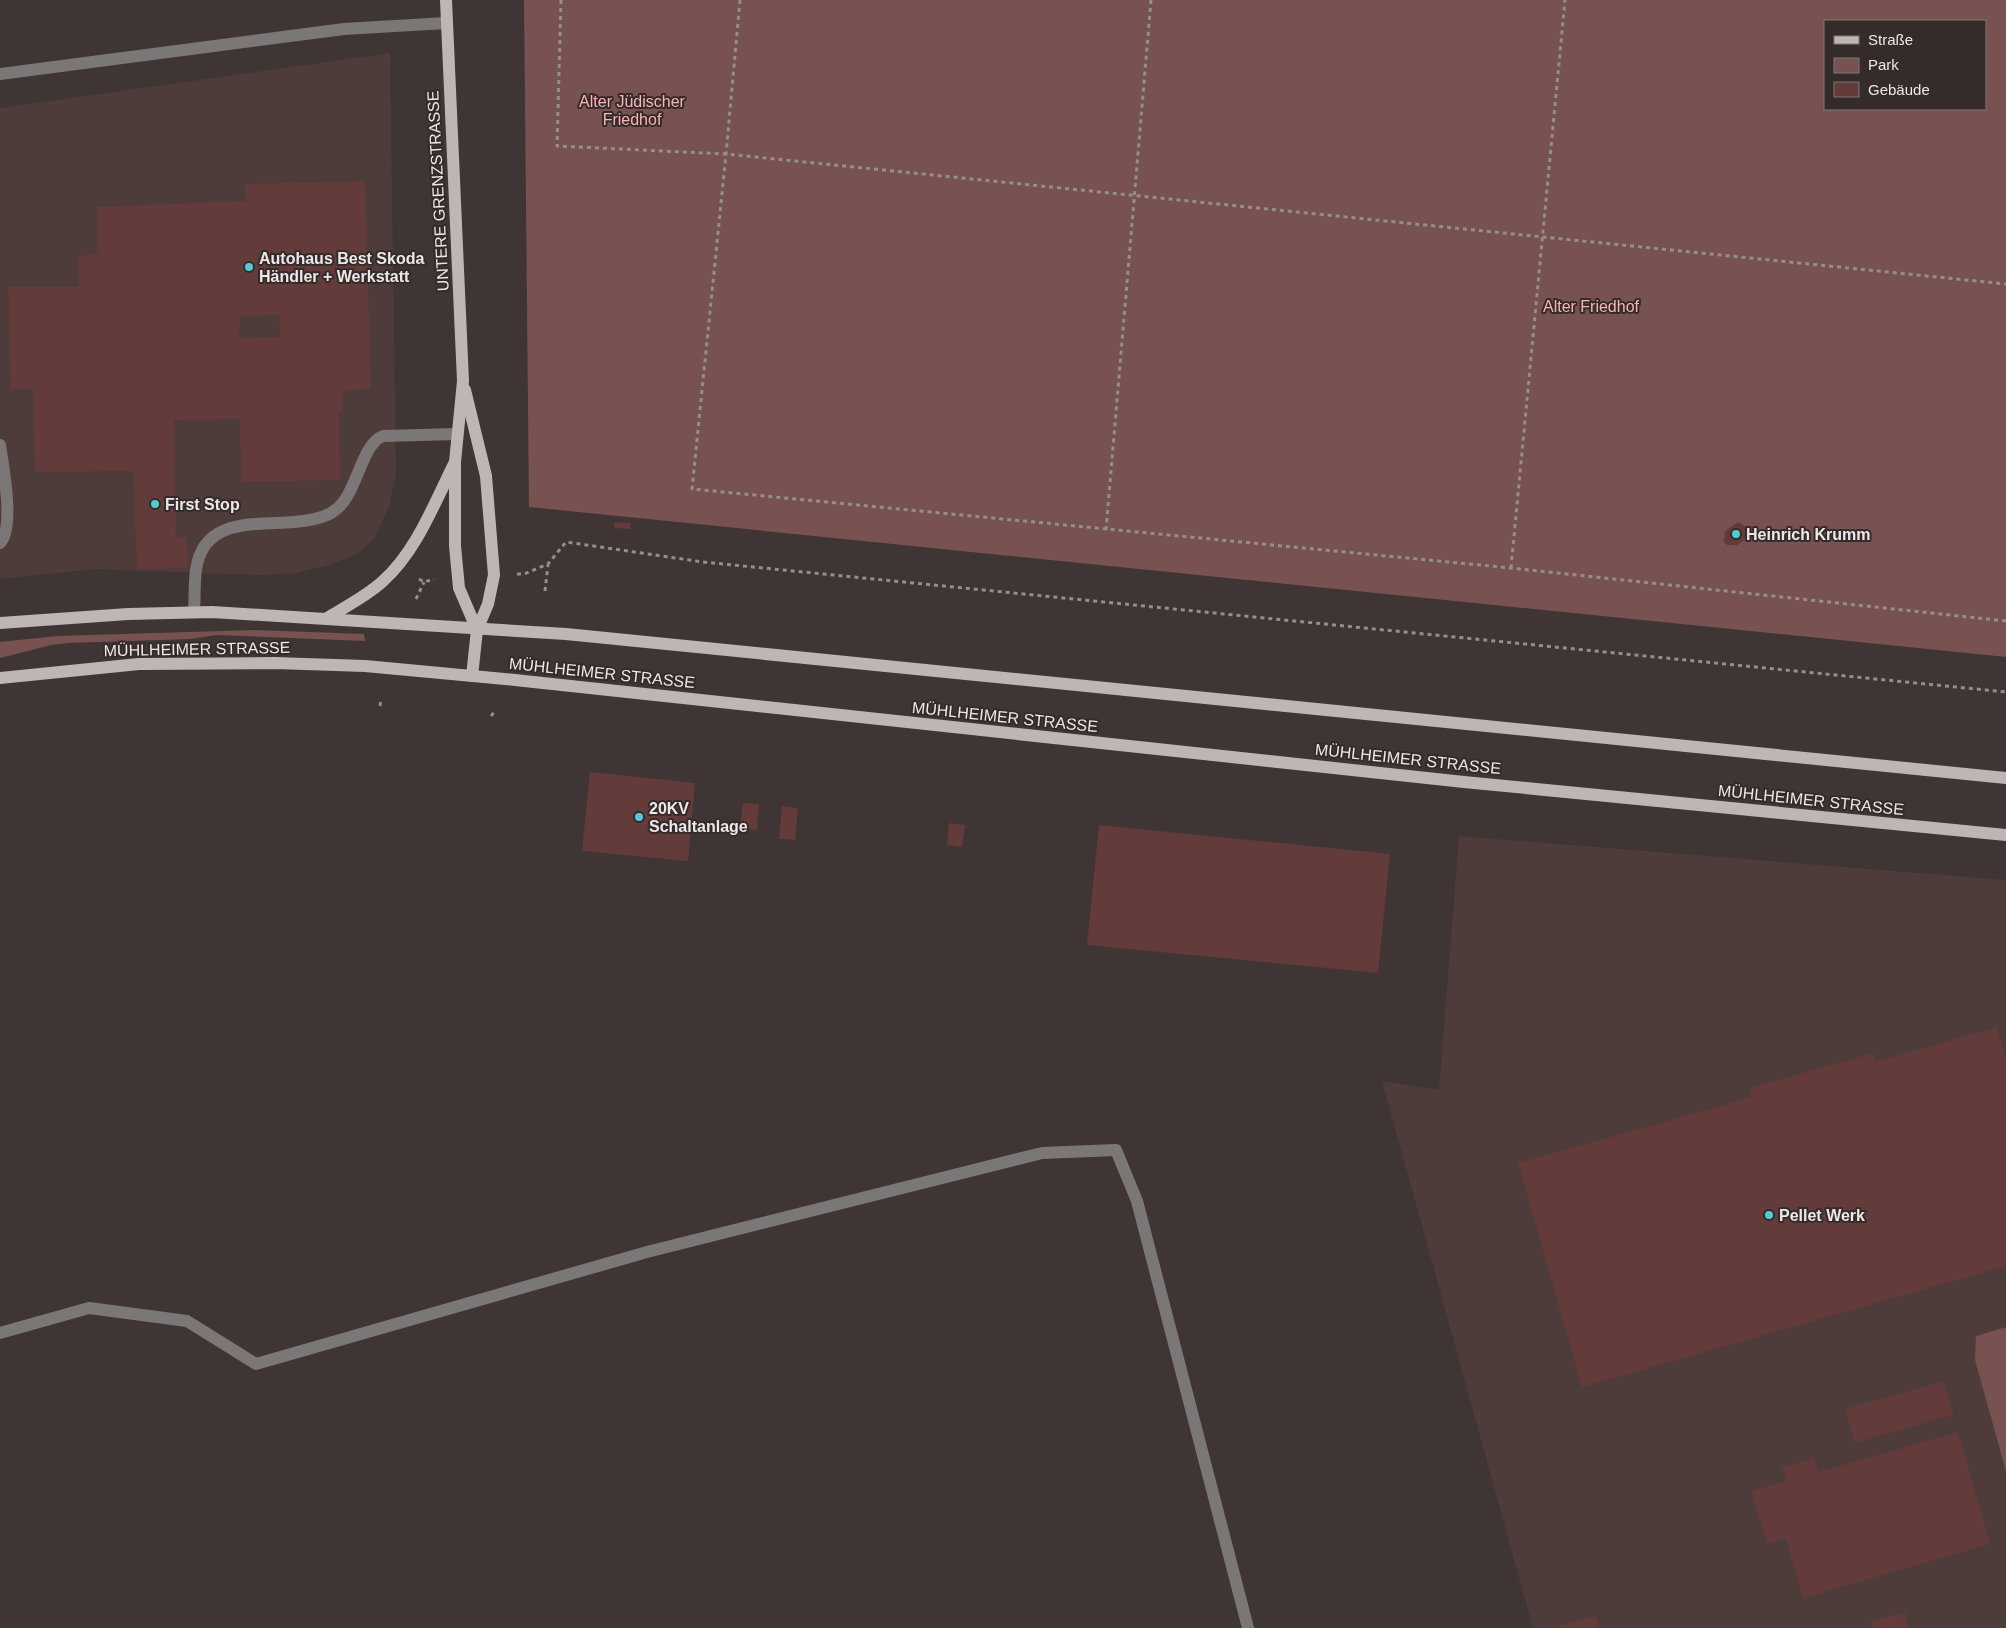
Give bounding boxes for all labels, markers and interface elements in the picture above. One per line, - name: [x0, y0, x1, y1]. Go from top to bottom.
- legend: [1824, 20, 1986, 110]
- text: Straße: [1868, 31, 1913, 48]
- text: Park: [1868, 56, 1899, 73]
- text: Gebäude: [1868, 81, 1930, 98]
- street label: UNTERE GRENZSTRASSE: [424, 90, 452, 292]
- park label: Alter Jüdischer Friedhof: [579, 93, 686, 128]
- place label: Autohaus Best Skoda Händler + Werkstatt: [259, 250, 424, 285]
- marker: Autohaus Best Skoda Händler + Werkstatt: [243, 261, 255, 273]
- park label: Alter Friedhof: [1543, 298, 1640, 315]
- place label: First Stop: [165, 496, 240, 513]
- marker: First Stop: [149, 498, 161, 510]
- place label: Heinrich Krumm: [1746, 526, 1870, 543]
- marker: Heinrich Krumm: [1730, 528, 1742, 540]
- street label: MÜHLHEIMER STRASSE: [104, 639, 290, 659]
- street label: MÜHLHEIMER STRASSE: [508, 655, 696, 691]
- street label: MÜHLHEIMER STRASSE: [911, 699, 1099, 735]
- street label: MÜHLHEIMER STRASSE: [1314, 741, 1502, 777]
- street label: MÜHLHEIMER STRASSE: [1717, 782, 1905, 818]
- place label: 20KV Schaltanlage: [649, 800, 748, 835]
- marker: 20KV Schaltanlage: [633, 811, 645, 823]
- place label: Pellet Werk: [1779, 1207, 1865, 1224]
- marker: Pellet Werk: [1763, 1209, 1775, 1221]

